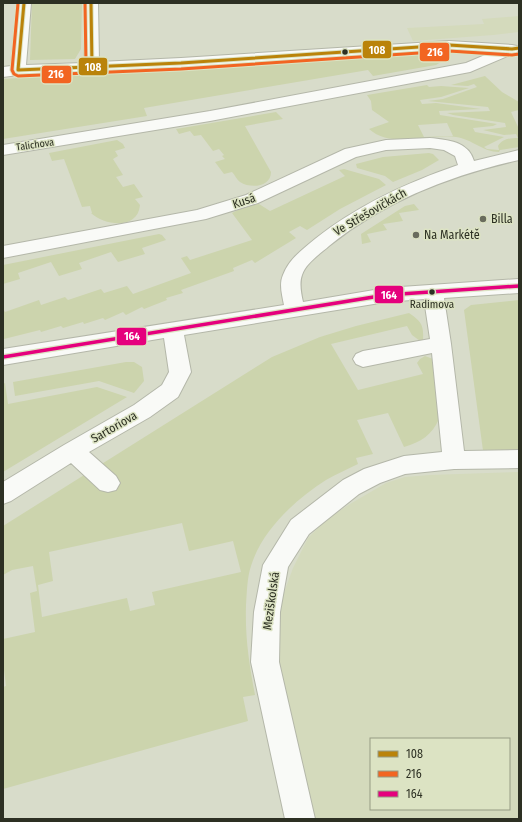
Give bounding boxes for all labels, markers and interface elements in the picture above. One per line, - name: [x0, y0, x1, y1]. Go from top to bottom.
- line badge: 108: [362, 40, 392, 59]
- line badge: 216: [419, 42, 450, 62]
- text: 108: [369, 44, 385, 57]
- text: 216: [426, 46, 443, 59]
- unlabelled marker: [340, 47, 350, 57]
- line badge: 108: [78, 57, 108, 76]
- text: 108: [85, 61, 101, 74]
- line badge: 216: [41, 65, 72, 84]
- text: 216: [47, 68, 64, 81]
- street label: Talichova: [15, 136, 55, 154]
- street label: Ve Střešovičkách: [331, 185, 409, 239]
- street label: Kusá: [231, 191, 257, 211]
- place label: Billa: [491, 212, 513, 226]
- marker: Billa: [478, 214, 488, 224]
- place label: Na Markétě: [424, 228, 480, 242]
- marker: Na Markétě: [411, 230, 421, 240]
- line badge: 164: [374, 285, 404, 304]
- marker: Radimova: [427, 287, 437, 297]
- text: 164: [381, 289, 397, 302]
- place label: Radimova: [410, 298, 454, 311]
- line badge: 164: [116, 327, 147, 346]
- text: 164: [124, 330, 140, 343]
- street label: Sartoriova: [89, 408, 140, 446]
- street label: Meziškolská: [260, 571, 282, 631]
- legend: [370, 738, 510, 810]
- text: 108: [406, 747, 423, 761]
- text: 216: [406, 767, 422, 781]
- text: 164: [406, 787, 423, 801]

